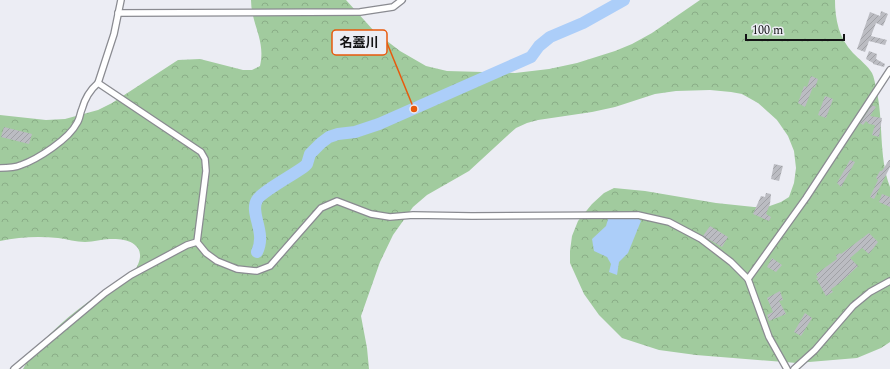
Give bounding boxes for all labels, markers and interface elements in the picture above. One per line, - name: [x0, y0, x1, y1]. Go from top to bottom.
- scale bar: [746, 16, 844, 42]
- text: 100 m: [752, 21, 783, 40]
- callout: 名蓋川: [332, 30, 387, 55]
- text: 名蓋川: [339, 33, 379, 53]

